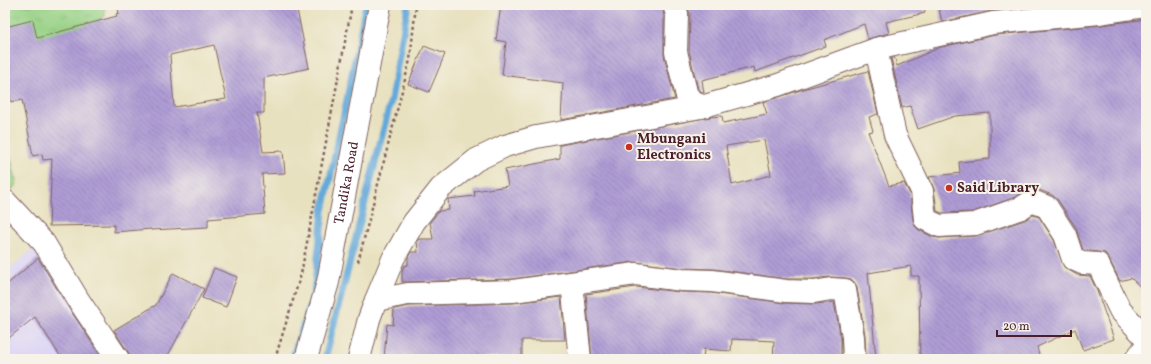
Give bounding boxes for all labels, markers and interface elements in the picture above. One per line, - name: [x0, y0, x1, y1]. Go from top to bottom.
- place label: Mbungani Electronics: [637, 130, 711, 165]
- street label: Tandika Road: [330, 140, 364, 226]
- marker: Mbungani Electronics: [624, 142, 634, 152]
- place label: Said Library: [957, 179, 1039, 198]
- marker: Said Library: [944, 183, 954, 193]
- scale bar: [997, 312, 1071, 338]
- text: 20 m: [1003, 319, 1030, 335]

